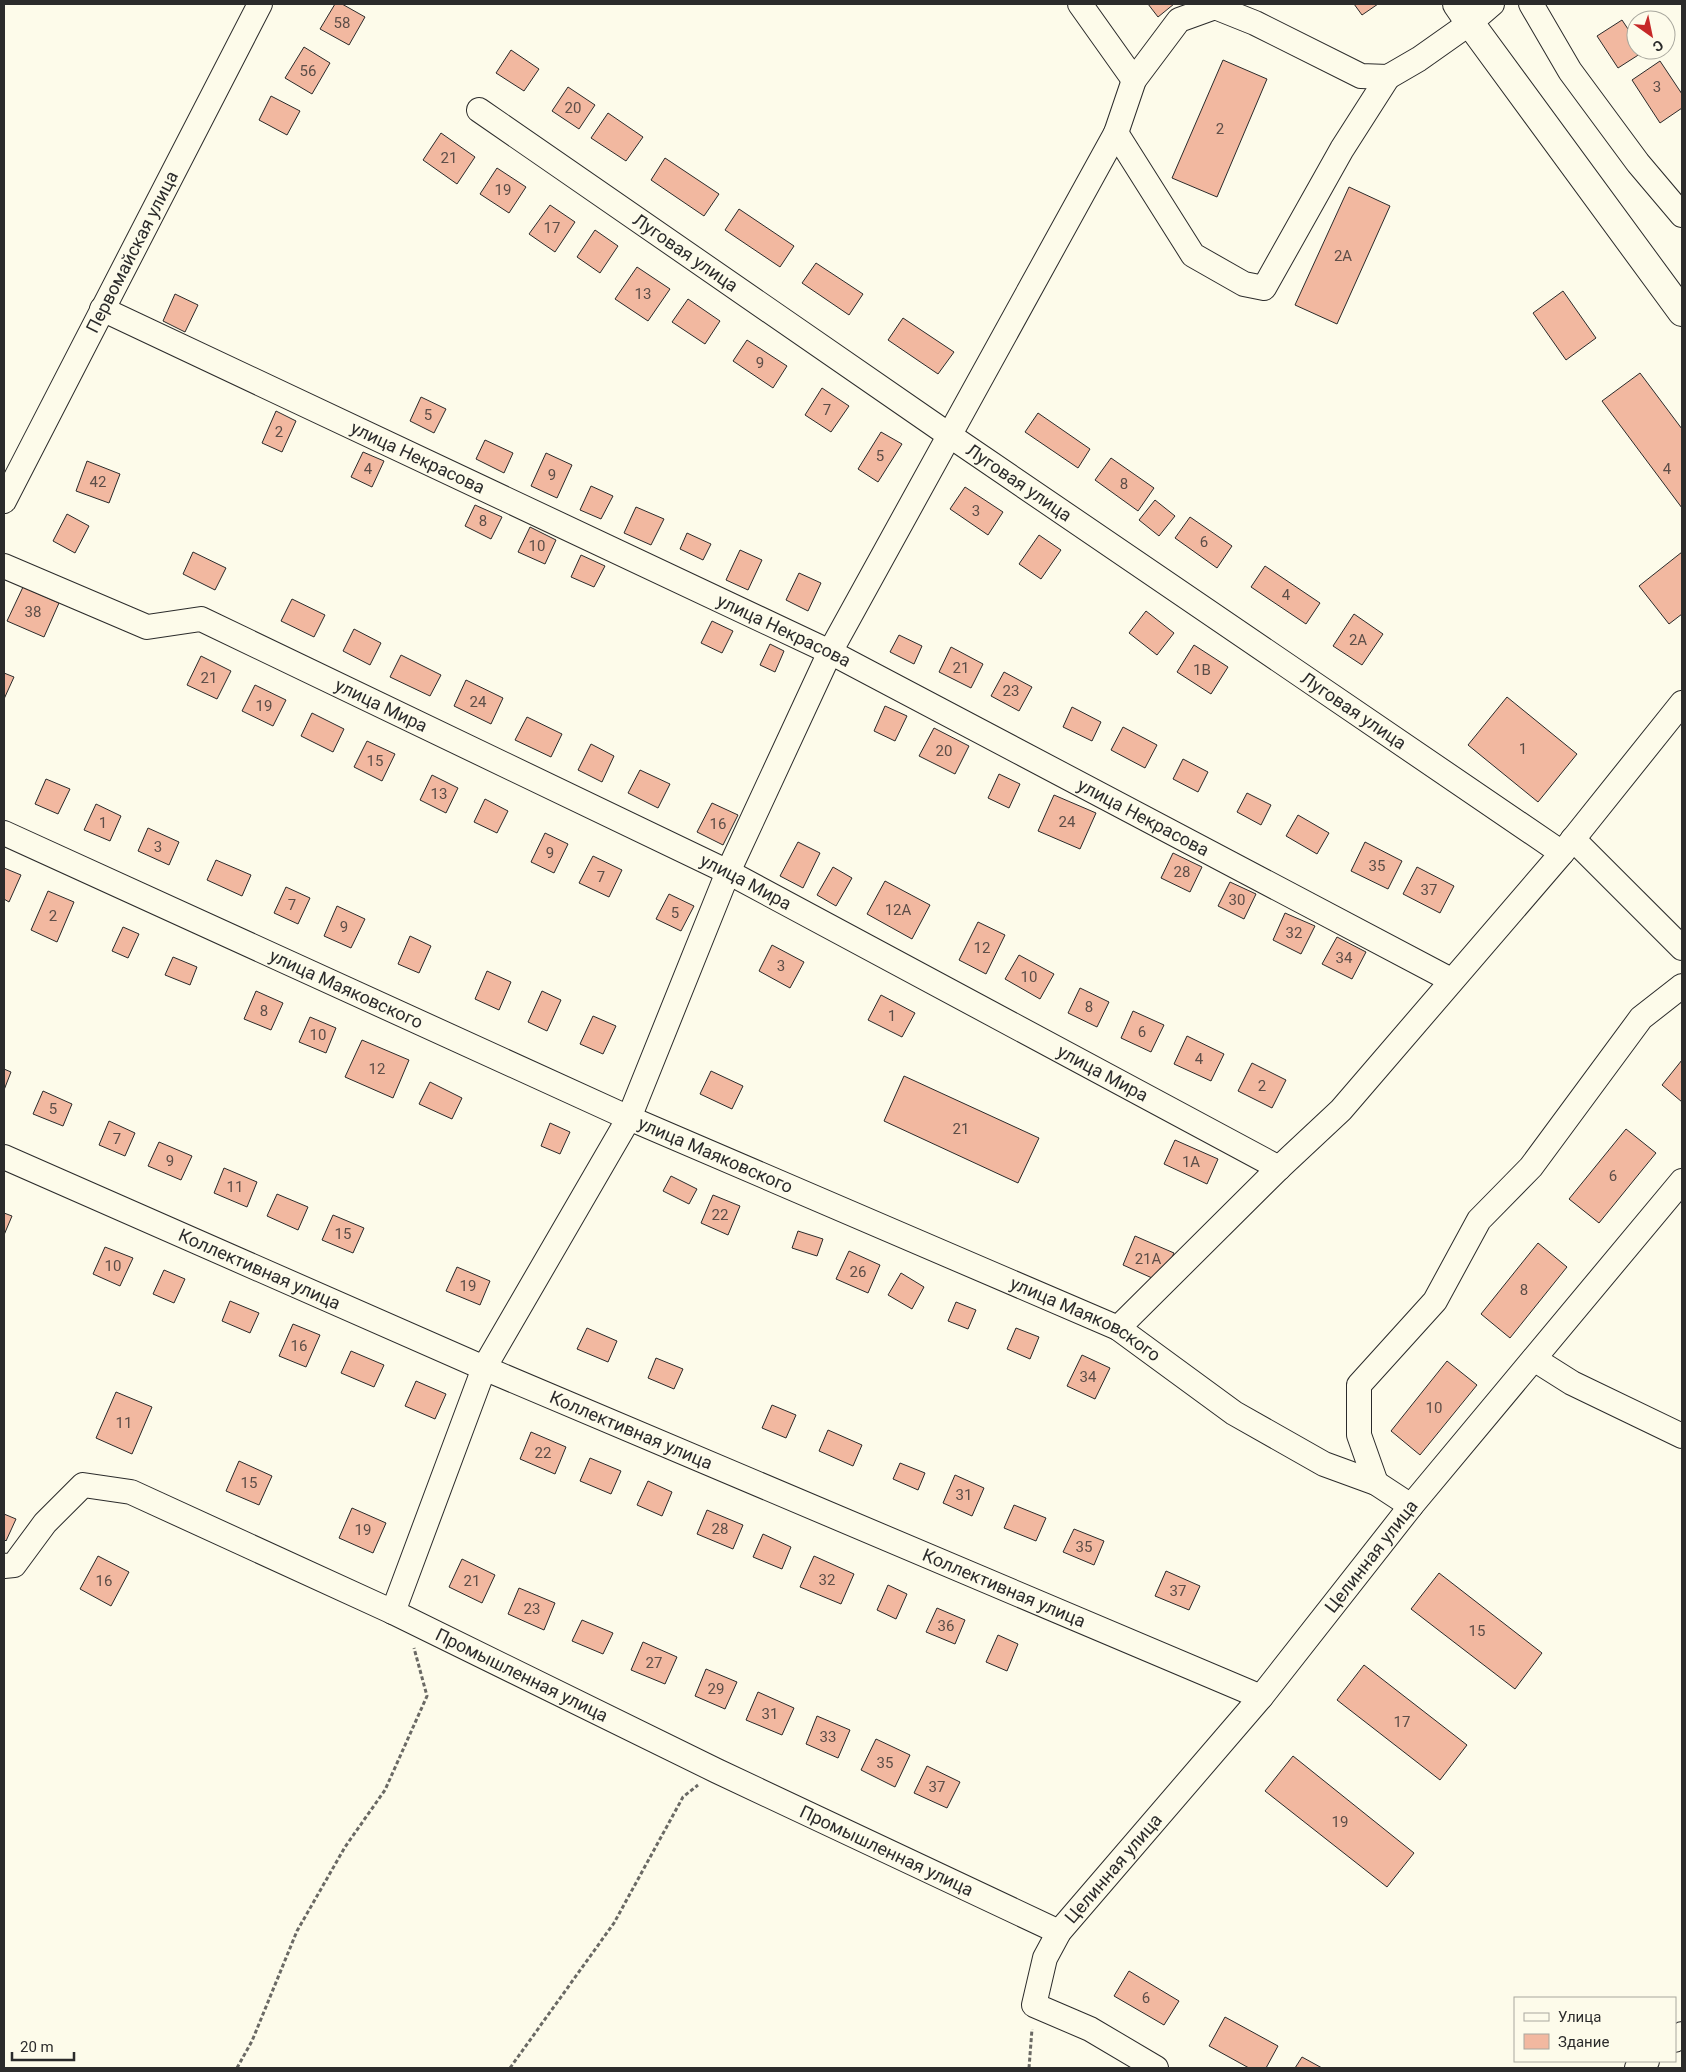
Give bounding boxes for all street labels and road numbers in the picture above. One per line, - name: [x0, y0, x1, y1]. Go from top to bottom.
- street label: Первомайская улица: [81, 167, 182, 336]
- street label: Луговая улица: [629, 209, 742, 296]
- street label: улица Некрасова: [348, 417, 488, 498]
- street label: Луговая улица: [963, 439, 1076, 526]
- street label: улица Некрасова: [714, 589, 855, 671]
- street label: Луговая улица: [1297, 667, 1410, 754]
- street label: улица Мира: [332, 674, 431, 736]
- street label: улица Некрасова: [1074, 774, 1213, 860]
- street label: улица Мира: [697, 849, 795, 914]
- street label: улица Маяковского: [266, 944, 426, 1033]
- street label: улица Мира: [1054, 1040, 1152, 1106]
- street label: улица Маяковского: [635, 1112, 796, 1197]
- street label: Коллективная улица: [175, 1224, 344, 1314]
- street label: улица Маяковского: [1007, 1272, 1165, 1366]
- street label: Коллективная улица: [547, 1386, 716, 1474]
- street label: Целинная улица: [1320, 1495, 1422, 1617]
- street label: Коллективная улица: [920, 1544, 1089, 1631]
- street label: Промышленная улица: [432, 1624, 612, 1726]
- street label: Промышленная улица: [797, 1801, 977, 1900]
- street label: Целинная улица: [1060, 1809, 1166, 1927]

